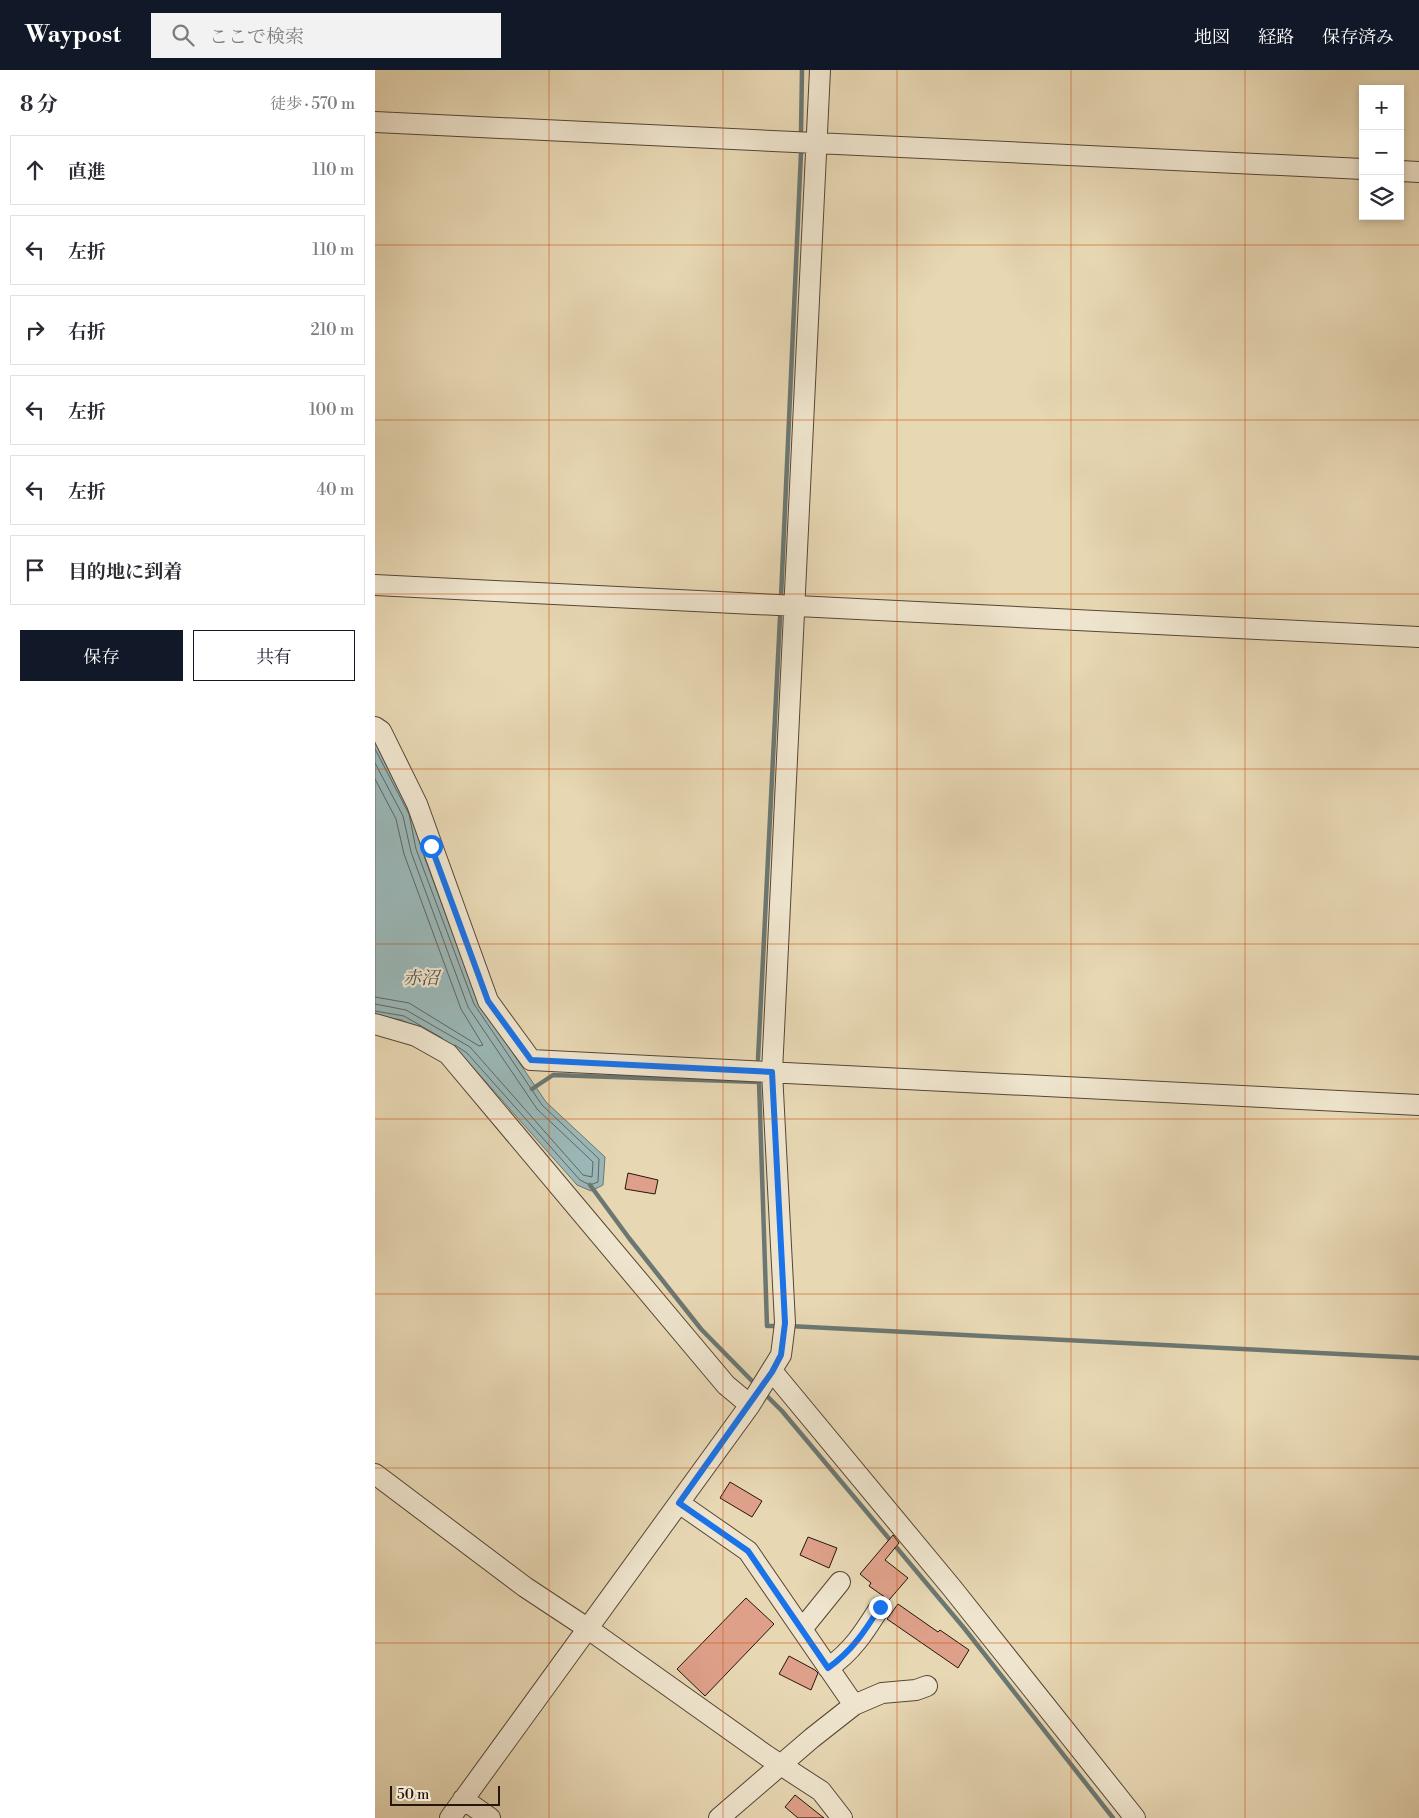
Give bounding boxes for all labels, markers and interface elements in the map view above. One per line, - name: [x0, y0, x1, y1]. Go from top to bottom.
- search box: [151, 13, 501, 58]
- text: Waypost: [25, 20, 121, 50]
- icon: search: [169, 21, 197, 49]
- text: ここで検索: [209, 25, 304, 49]
- text: 地図: [1194, 26, 1230, 49]
- text: 経路: [1258, 26, 1294, 49]
- text: 保存済み: [1322, 26, 1394, 49]
- map controls: [1359, 85, 1404, 220]
- button: +: [1359, 85, 1404, 130]
- text: 8 分: [20, 92, 58, 118]
- text: 徒歩 · 570 m: [270, 94, 355, 114]
- button: −: [1359, 130, 1404, 175]
- icon: ahead: [21, 156, 49, 184]
- text: 直進: [68, 160, 106, 184]
- text: 110 m: [312, 160, 354, 180]
- button: layers: [1359, 175, 1404, 220]
- icon: left: [21, 236, 49, 264]
- text: 左折: [68, 240, 106, 264]
- text: 110 m: [312, 240, 354, 260]
- icon: right: [21, 316, 49, 344]
- text: 右折: [68, 320, 106, 344]
- text: 210 m: [310, 320, 354, 340]
- icon: left: [21, 396, 49, 424]
- text: 左折: [68, 400, 106, 424]
- text: 100 m: [309, 400, 354, 420]
- icon: left: [21, 476, 49, 504]
- text: 左折: [68, 480, 106, 504]
- text: 40 m: [317, 480, 354, 500]
- icon: arrive: [21, 556, 49, 584]
- text: 目的地に到着: [68, 560, 182, 584]
- button: 保存: [20, 630, 183, 681]
- button: 共有: [193, 630, 355, 681]
- route start: [420, 835, 443, 858]
- water label: 赤沼: [403, 967, 442, 990]
- route end: [869, 1596, 892, 1619]
- scale bar: [390, 1783, 500, 1806]
- text: 50 m: [397, 1786, 429, 1804]

